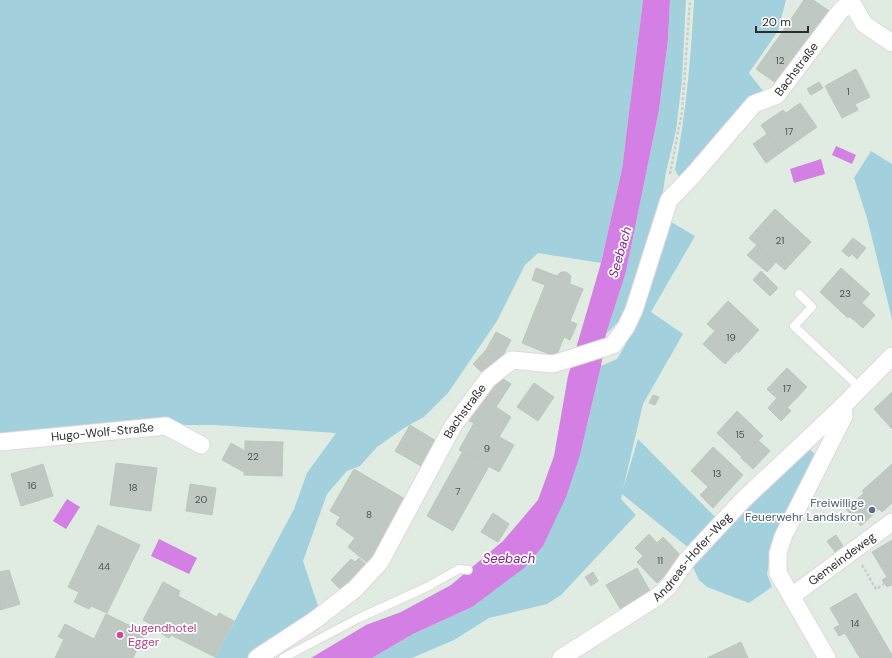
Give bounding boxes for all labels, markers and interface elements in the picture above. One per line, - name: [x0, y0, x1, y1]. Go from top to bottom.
- scale bar: [756, 8, 808, 34]
- text: 20 m: [762, 14, 791, 30]
- street label: Bachstraße: [771, 39, 822, 100]
- house number: 12: [776, 54, 785, 67]
- house number: 1: [846, 85, 850, 98]
- house number: 17: [785, 125, 793, 138]
- water label: Seebach: [605, 224, 635, 280]
- house number: 21: [776, 234, 784, 247]
- house number: 23: [839, 287, 851, 300]
- house number: 19: [726, 331, 736, 344]
- street label: Bachstraße: [440, 380, 490, 441]
- house number: 17: [783, 382, 791, 395]
- street label: Hugo-Wolf-Straße: [50, 419, 155, 445]
- house number: 15: [735, 428, 745, 441]
- house number: 9: [484, 442, 490, 455]
- house number: 22: [247, 450, 259, 463]
- house number: 13: [712, 467, 722, 480]
- house number: 16: [27, 479, 37, 492]
- house number: 18: [128, 481, 138, 494]
- house number: 7: [455, 485, 461, 498]
- house number: 20: [195, 493, 207, 506]
- place label: Freiwillige Feuerwehr Landskron: [745, 495, 864, 525]
- marker: Freiwillige Feuerwehr Landskron: [867, 505, 877, 515]
- house number: 8: [366, 508, 372, 521]
- street label: Andreas-Hofer-Weg: [649, 509, 735, 605]
- street label: Gemeindeweg: [805, 529, 879, 589]
- water label: Seebach: [483, 550, 535, 567]
- house number: 11: [657, 554, 663, 567]
- house number: 44: [98, 560, 110, 573]
- house number: 14: [850, 617, 860, 630]
- place label: Jugendhotel Egger: [128, 620, 196, 650]
- marker: Jugendhotel Egger: [115, 630, 125, 640]

